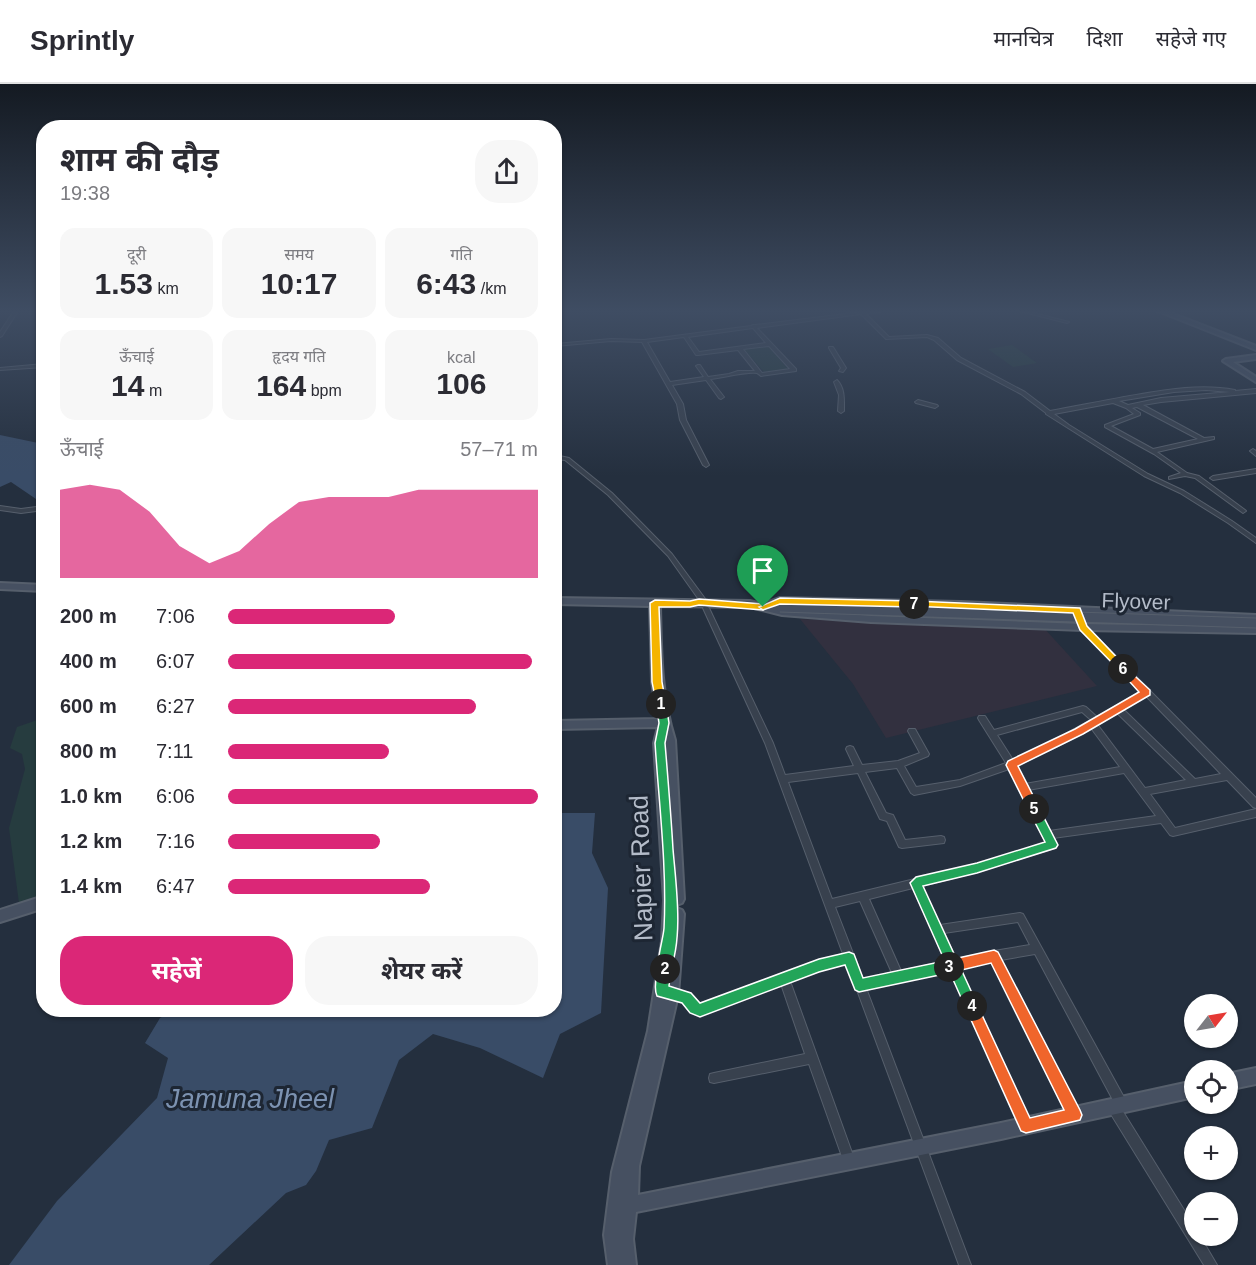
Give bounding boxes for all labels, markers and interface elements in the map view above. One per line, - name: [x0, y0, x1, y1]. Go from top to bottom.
- text: Sprintly: [30, 25, 134, 56]
- text: मानचित्र: [993, 27, 1053, 50]
- text: दिशा: [1086, 27, 1123, 50]
- text: सहेजे गए: [1156, 27, 1226, 50]
- button: share: [475, 140, 538, 203]
- text: शाम की दौड़: [60, 141, 219, 178]
- text: 19:38: [60, 182, 110, 204]
- text: दूरी: [127, 246, 146, 263]
- text: समय: [284, 246, 314, 263]
- text: गति: [450, 246, 472, 263]
- text: 1.53: [95, 267, 153, 300]
- text: 10:17: [261, 267, 337, 300]
- text: 6:43: [416, 267, 476, 300]
- text: km: [153, 280, 179, 297]
- text: /km: [476, 280, 506, 297]
- text: ऊँचाई: [119, 348, 154, 365]
- text: हृदय गति: [272, 348, 326, 365]
- text: kcal: [447, 349, 476, 366]
- text: 106: [436, 367, 486, 400]
- text: 14: [111, 369, 144, 402]
- text: 164: [256, 369, 306, 402]
- text: m: [144, 382, 162, 399]
- text: bpm: [306, 382, 342, 399]
- text: ऊँचाई: [60, 438, 103, 460]
- text: 57–71 m: [460, 438, 538, 460]
- pin: [737, 545, 788, 607]
- icon: arrive: [746, 554, 779, 587]
- street label: Flyover: [1101, 588, 1171, 614]
- pin: 7: [899, 589, 929, 619]
- text: 7: [910, 595, 918, 612]
- text: 200 m: [60, 605, 117, 627]
- text: 7:06: [156, 605, 195, 627]
- text: 400 m: [60, 650, 117, 672]
- text: 6:07: [156, 650, 195, 672]
- pin: 6: [1108, 654, 1138, 684]
- text: 6: [1119, 660, 1127, 677]
- pin: 1: [646, 689, 676, 719]
- text: 600 m: [60, 695, 117, 717]
- text: 6:27: [156, 695, 195, 717]
- text: 1: [657, 695, 665, 712]
- text: 800 m: [60, 740, 117, 762]
- text: 7:11: [156, 740, 193, 762]
- text: 1.0 km: [60, 785, 122, 807]
- text: 6:06: [156, 785, 195, 807]
- pin: 5: [1019, 794, 1049, 824]
- street label: Napier Road: [623, 795, 659, 941]
- text: 5: [1030, 800, 1038, 817]
- text: 1.2 km: [60, 830, 122, 852]
- text: 7:16: [156, 830, 195, 852]
- text: 1.4 km: [60, 875, 122, 897]
- text: 6:47: [156, 875, 195, 897]
- button: सहेजें: [60, 936, 293, 1005]
- button: शेयर करें: [305, 936, 538, 1005]
- pin: 3: [934, 952, 964, 982]
- pin: 2: [650, 954, 680, 984]
- text: 3: [945, 958, 953, 975]
- text: 2: [661, 960, 669, 977]
- pin: 4: [957, 991, 987, 1021]
- north arrow: [1184, 994, 1238, 1048]
- map controls: [1184, 994, 1238, 1246]
- text: 4: [968, 997, 976, 1014]
- button: locate: [1184, 1060, 1238, 1114]
- water label: Jamuna Jheel: [165, 1084, 335, 1114]
- button: +: [1184, 1126, 1238, 1180]
- button: −: [1184, 1192, 1238, 1246]

